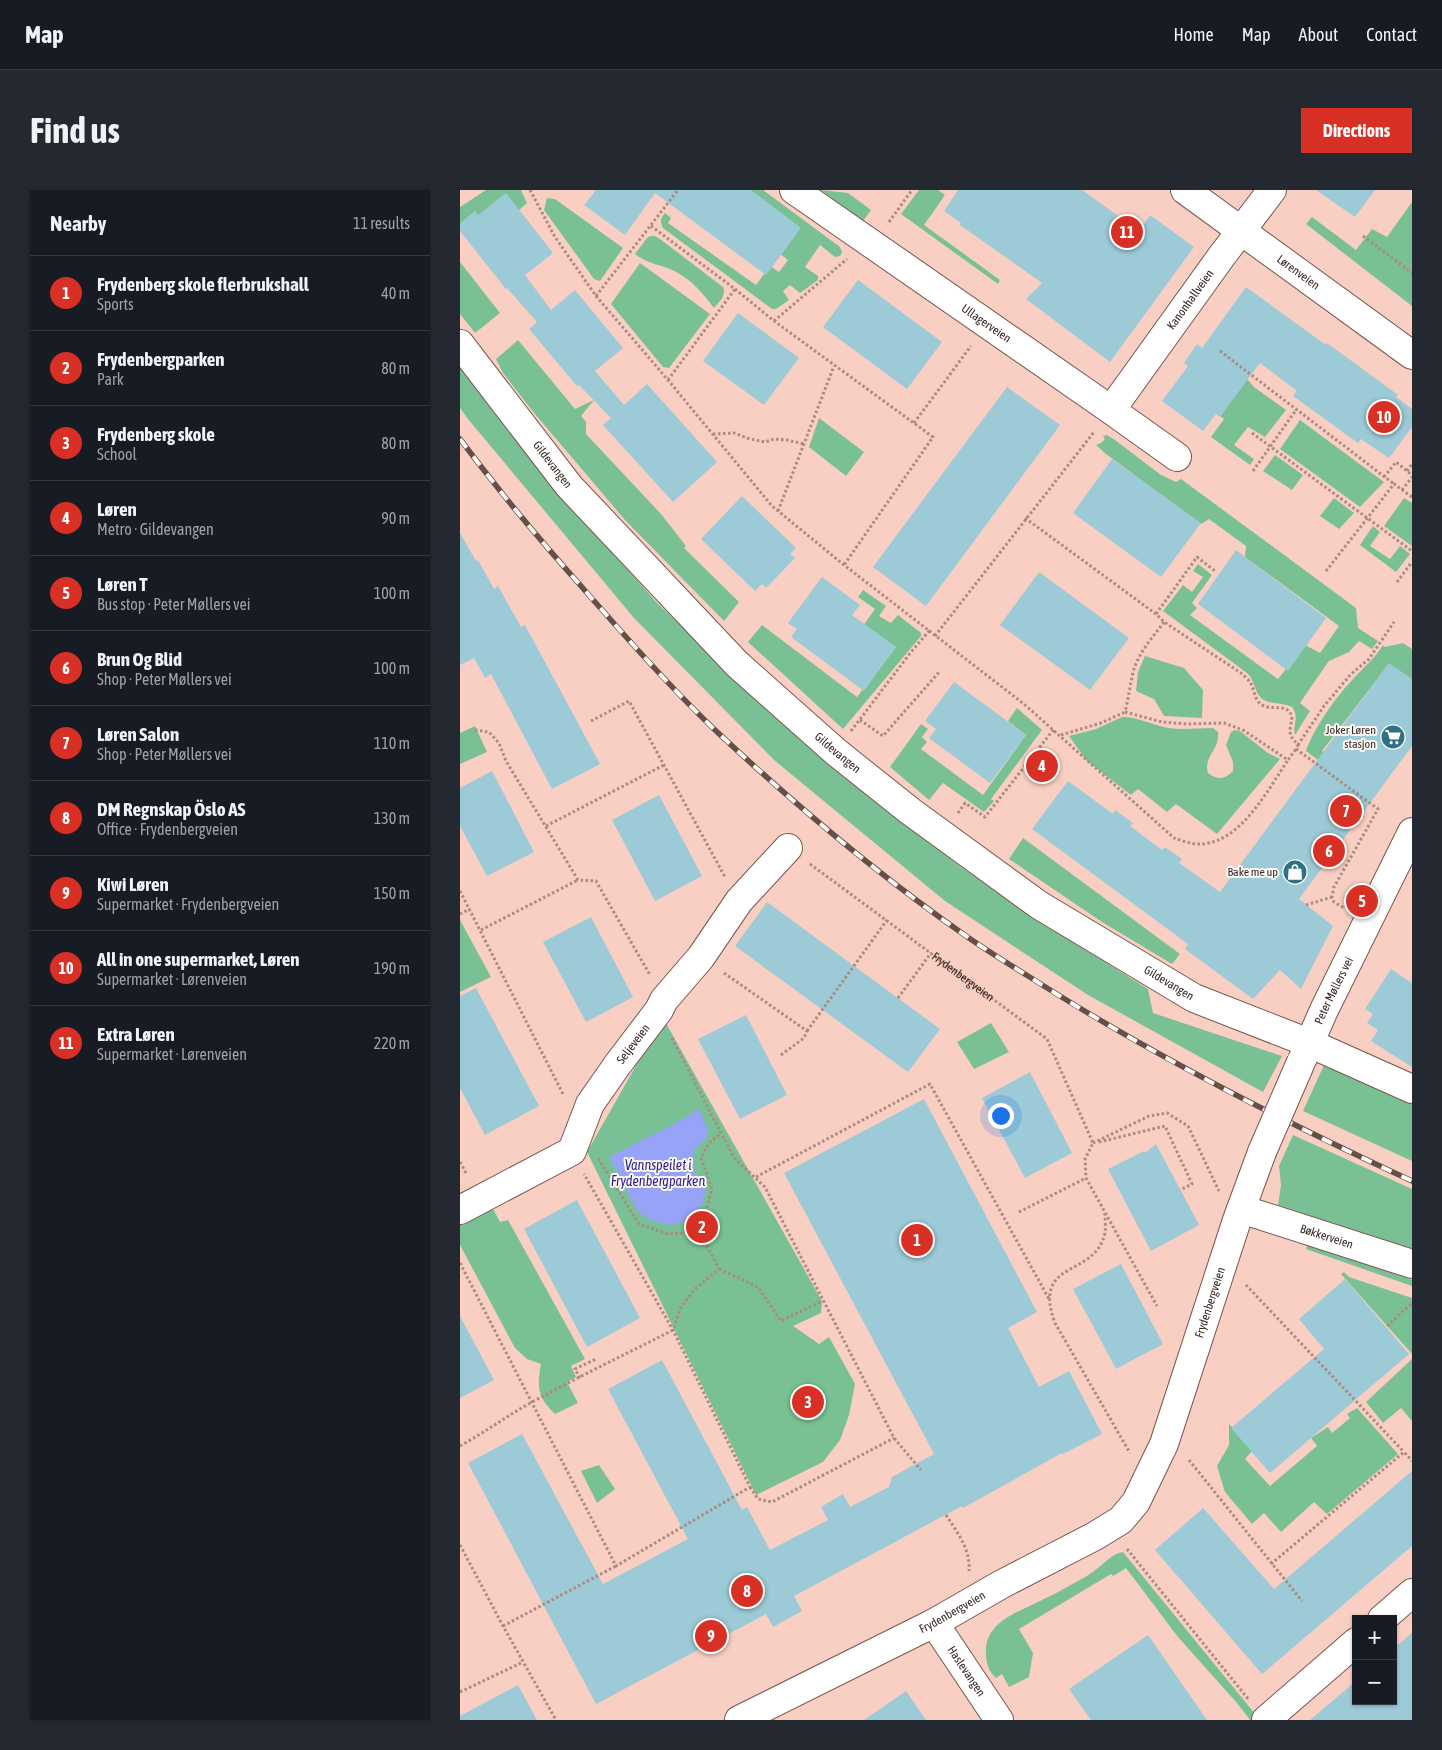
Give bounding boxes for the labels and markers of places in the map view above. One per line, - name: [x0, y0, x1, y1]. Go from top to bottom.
- pin: 11: [1111, 213, 1143, 251]
- pin: 10: [1368, 398, 1400, 436]
- place label: Joker Løren stasjon: [1326, 723, 1376, 751]
- supermarket icon: Joker Løren stasjon: [1380, 724, 1406, 750]
- pin: 4: [1026, 747, 1058, 785]
- pin: 7: [1330, 792, 1362, 830]
- pin: 6: [1313, 832, 1345, 870]
- shop icon: Bake me up: [1282, 859, 1308, 885]
- place label: Bake me up: [1227, 865, 1278, 879]
- pin: 5: [1346, 882, 1378, 920]
- pin: 2: [686, 1208, 718, 1246]
- pin: 1: [901, 1221, 933, 1259]
- pin: 3: [792, 1383, 824, 1421]
- pin: 8: [731, 1572, 763, 1610]
- pin: 9: [695, 1617, 727, 1655]

